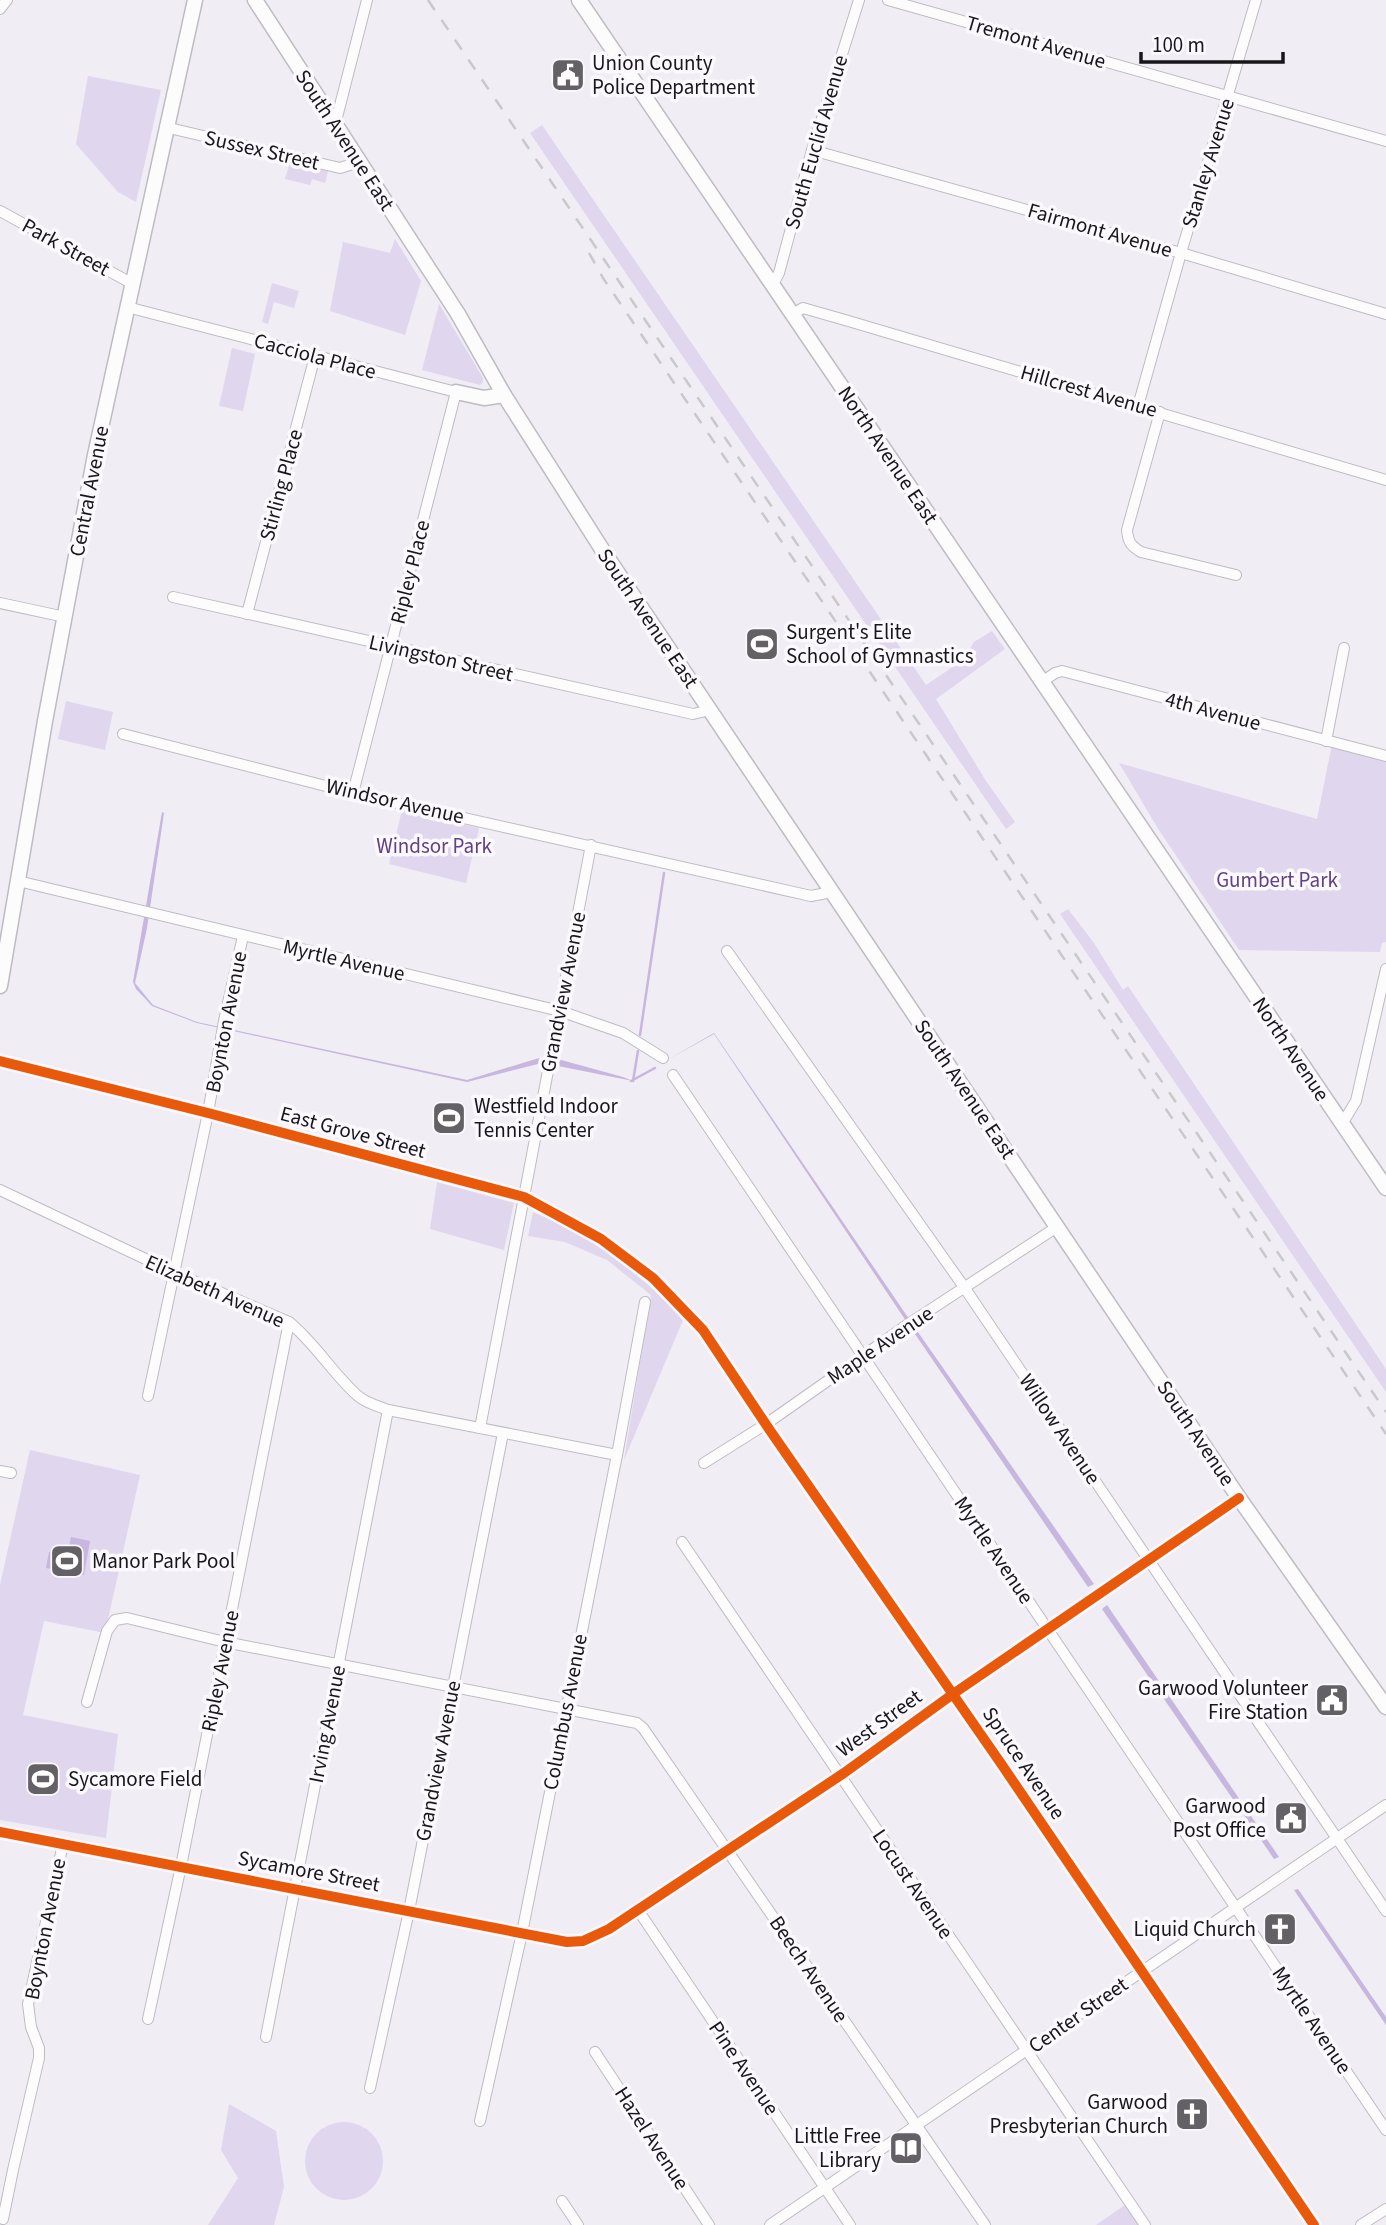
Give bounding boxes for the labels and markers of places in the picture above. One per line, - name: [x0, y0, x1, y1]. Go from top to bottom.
- place label: Union County Police Department: [592, 48, 755, 102]
- public building icon: Union County Police Department: [549, 56, 587, 94]
- place label: Surgent's Elite School of Gymnastics: [786, 617, 974, 671]
- sports icon: Surgent's Elite School of Gymnastics: [743, 625, 781, 663]
- place label: Westfield Indoor Tennis Center: [474, 1091, 619, 1145]
- sports icon: Westfield Indoor Tennis Center: [430, 1099, 468, 1137]
- sports icon: Manor Park Pool: [48, 1542, 86, 1580]
- place label: Manor Park Pool: [92, 1546, 235, 1576]
- place label: Garwood Volunteer Fire Station: [1138, 1673, 1309, 1727]
- public building icon: Garwood Volunteer Fire Station: [1313, 1681, 1351, 1719]
- sports icon: Sycamore Field: [24, 1760, 62, 1798]
- place label: Sycamore Field: [68, 1764, 202, 1794]
- place label: Garwood Post Office: [1173, 1791, 1266, 1845]
- public building icon: Garwood Post Office: [1272, 1799, 1310, 1837]
- church icon: Liquid Church: [1261, 1910, 1299, 1948]
- place label: Liquid Church: [1134, 1914, 1256, 1944]
- place label: Garwood Presbyterian Church: [990, 2087, 1168, 2141]
- church icon: Garwood Presbyterian Church: [1173, 2095, 1211, 2133]
- place label: Little Free Library: [794, 2121, 881, 2175]
- library icon: Little Free Library: [887, 2129, 925, 2167]

